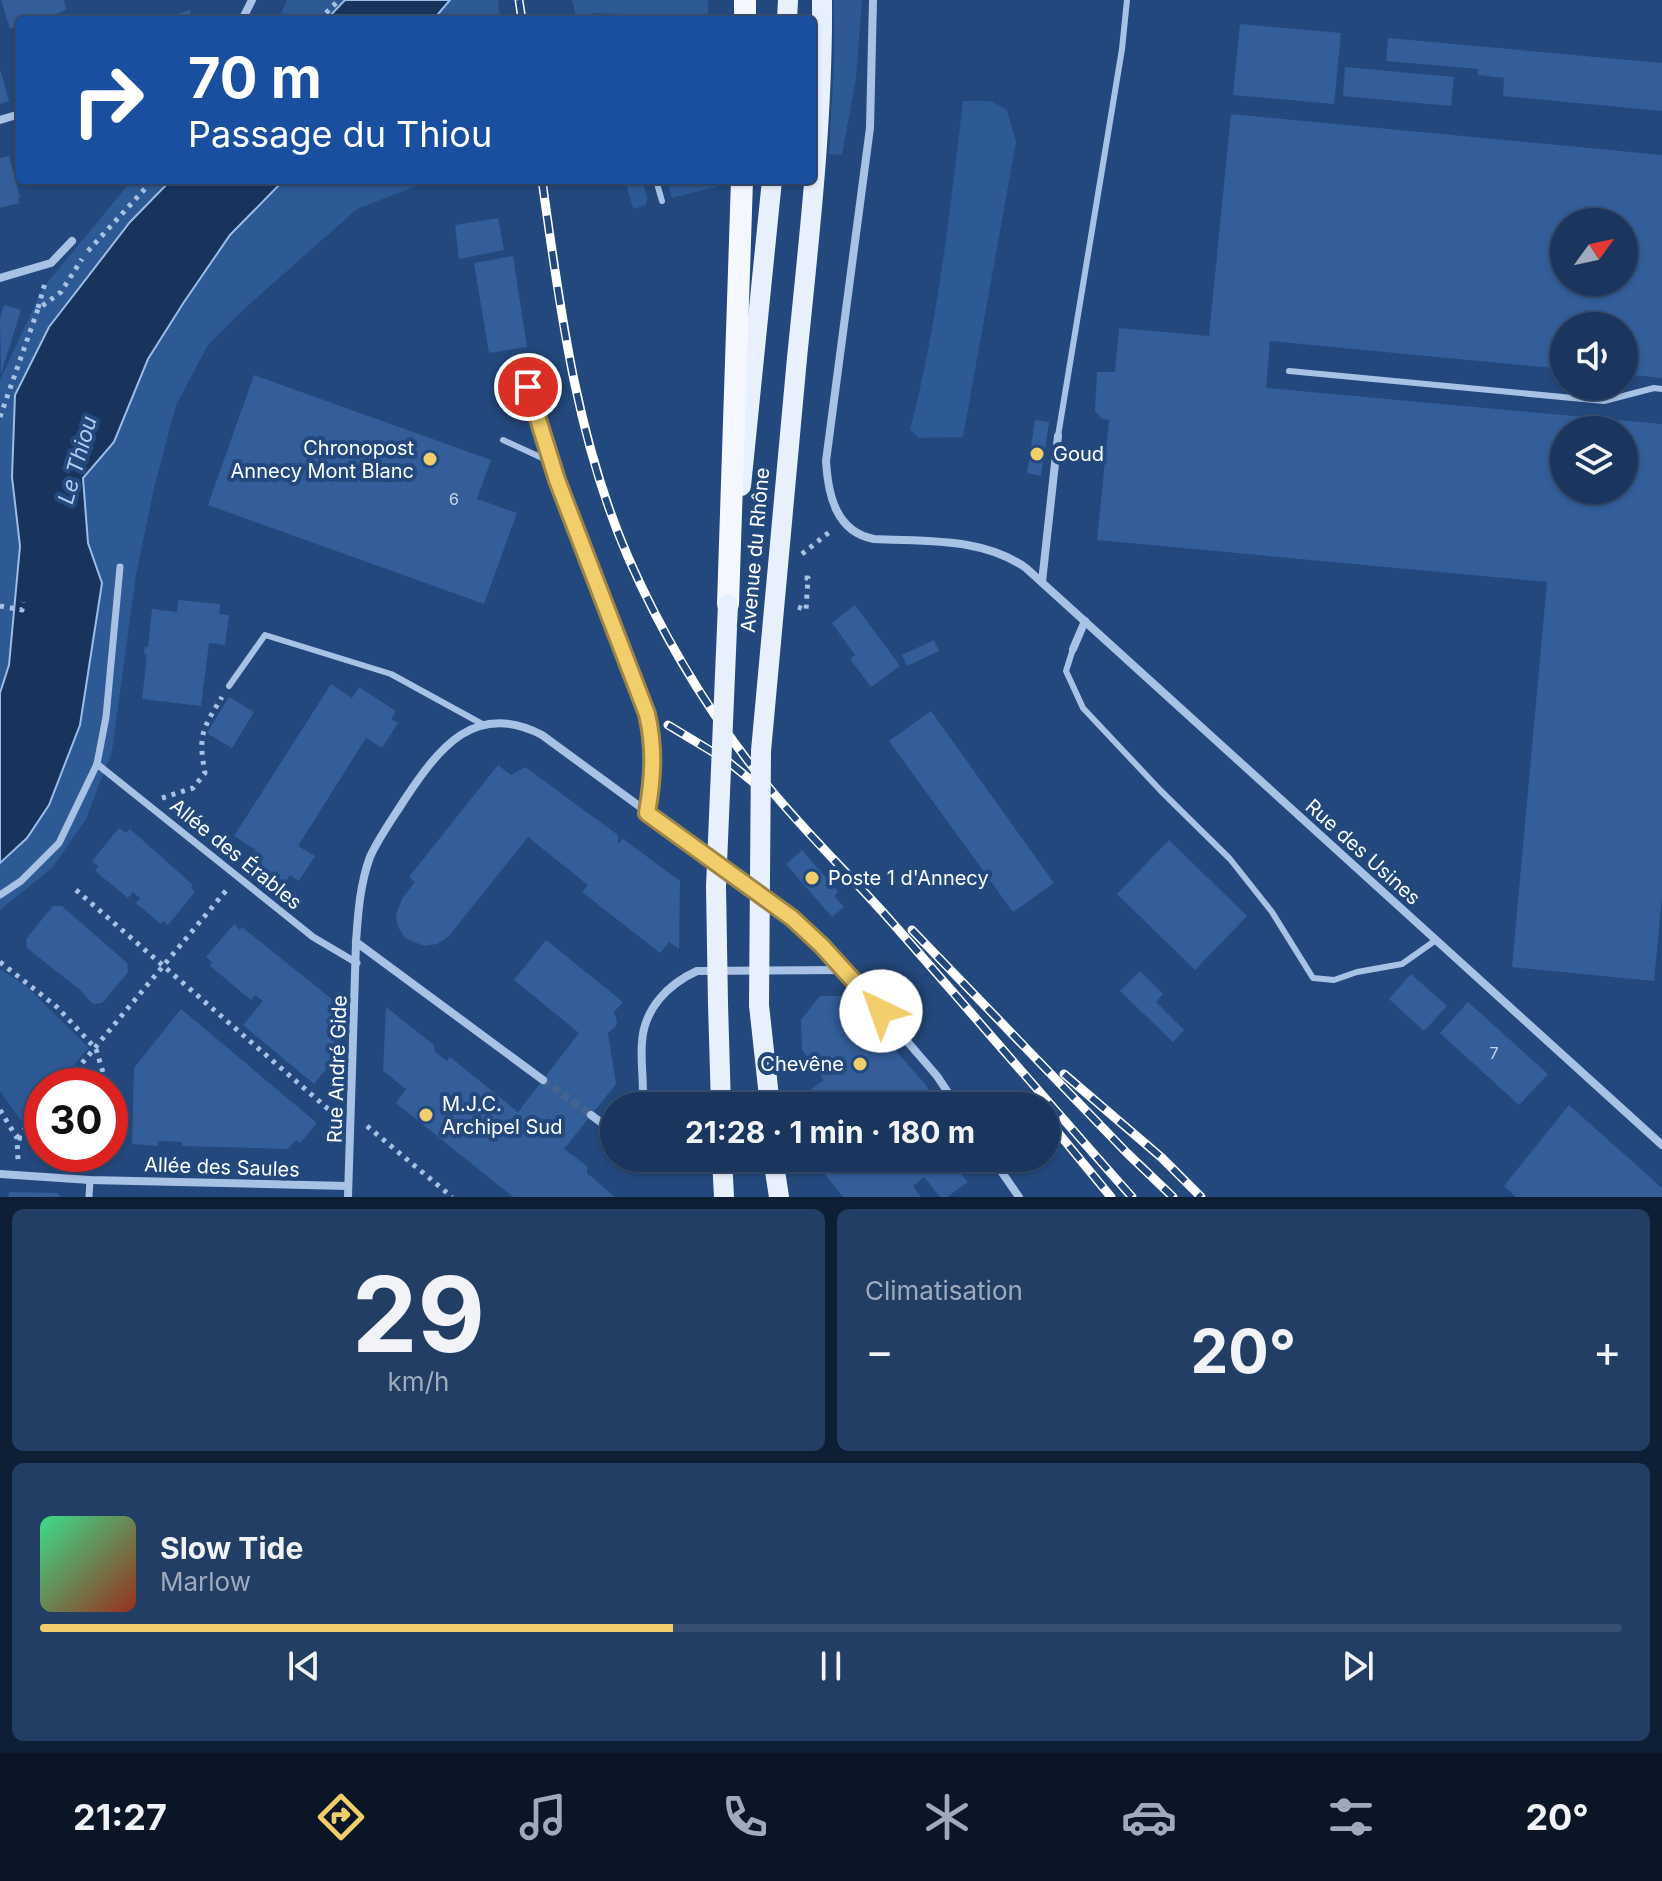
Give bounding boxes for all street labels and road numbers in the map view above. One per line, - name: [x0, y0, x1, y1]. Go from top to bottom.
- street label: Avenue du Rhône: [736, 466, 774, 634]
- street label: Allée des Érables: [165, 793, 307, 914]
- street label: Rue des Usines: [1301, 794, 1425, 910]
- street label: Rue André Gide: [322, 995, 352, 1143]
- street label: Allée des Saules: [144, 1152, 300, 1182]

